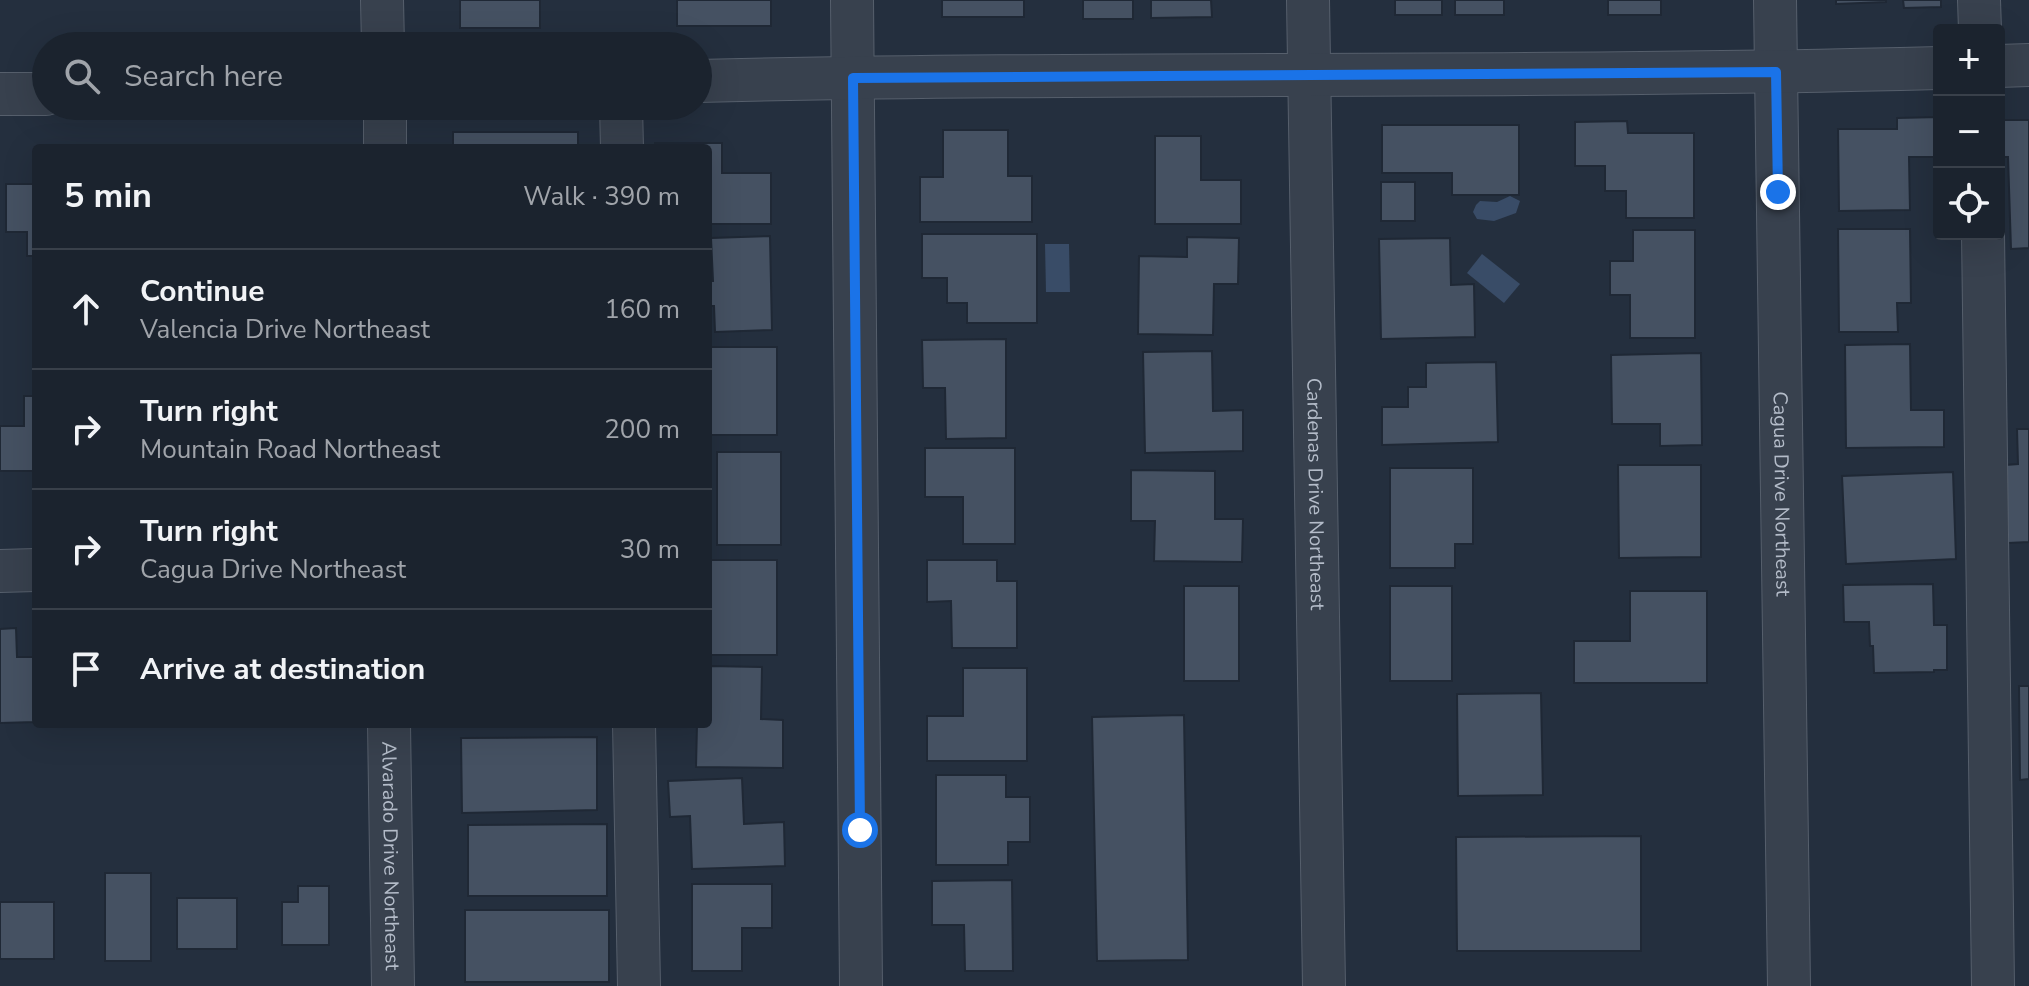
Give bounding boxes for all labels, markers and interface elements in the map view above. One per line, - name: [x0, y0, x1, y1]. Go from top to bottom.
- map controls: [1933, 24, 2005, 240]
- button: +: [1933, 24, 2005, 96]
- search box: [32, 32, 712, 120]
- icon: search: [60, 54, 104, 98]
- text: Search here: [124, 56, 283, 97]
- button: −: [1933, 96, 2005, 168]
- button: locate: [1933, 168, 2005, 240]
- text: 5 min: [64, 173, 152, 219]
- route end: [1760, 174, 1796, 210]
- text: Walk · 390 m: [523, 179, 680, 214]
- text: Continue: [140, 271, 265, 312]
- icon: ahead: [64, 287, 108, 331]
- text: 160 m: [604, 292, 680, 327]
- text: Valencia Drive Northeast: [140, 312, 430, 347]
- street label: Cardenas Drive Northeast: [1300, 378, 1331, 611]
- text: Turn right: [140, 391, 278, 432]
- street label: Cagua Drive Northeast: [1767, 391, 1796, 598]
- icon: right: [64, 407, 108, 451]
- text: 200 m: [604, 412, 680, 447]
- text: Mountain Road Northeast: [140, 432, 440, 467]
- text: Turn right: [140, 511, 278, 552]
- icon: right: [64, 527, 108, 571]
- text: 30 m: [620, 532, 680, 567]
- text: Cagua Drive Northeast: [140, 552, 406, 587]
- icon: arrive: [64, 647, 108, 691]
- text: Arrive at destination: [140, 649, 425, 690]
- street label: Alvarado Drive Northeast: [375, 741, 406, 972]
- route start: [842, 812, 878, 848]

